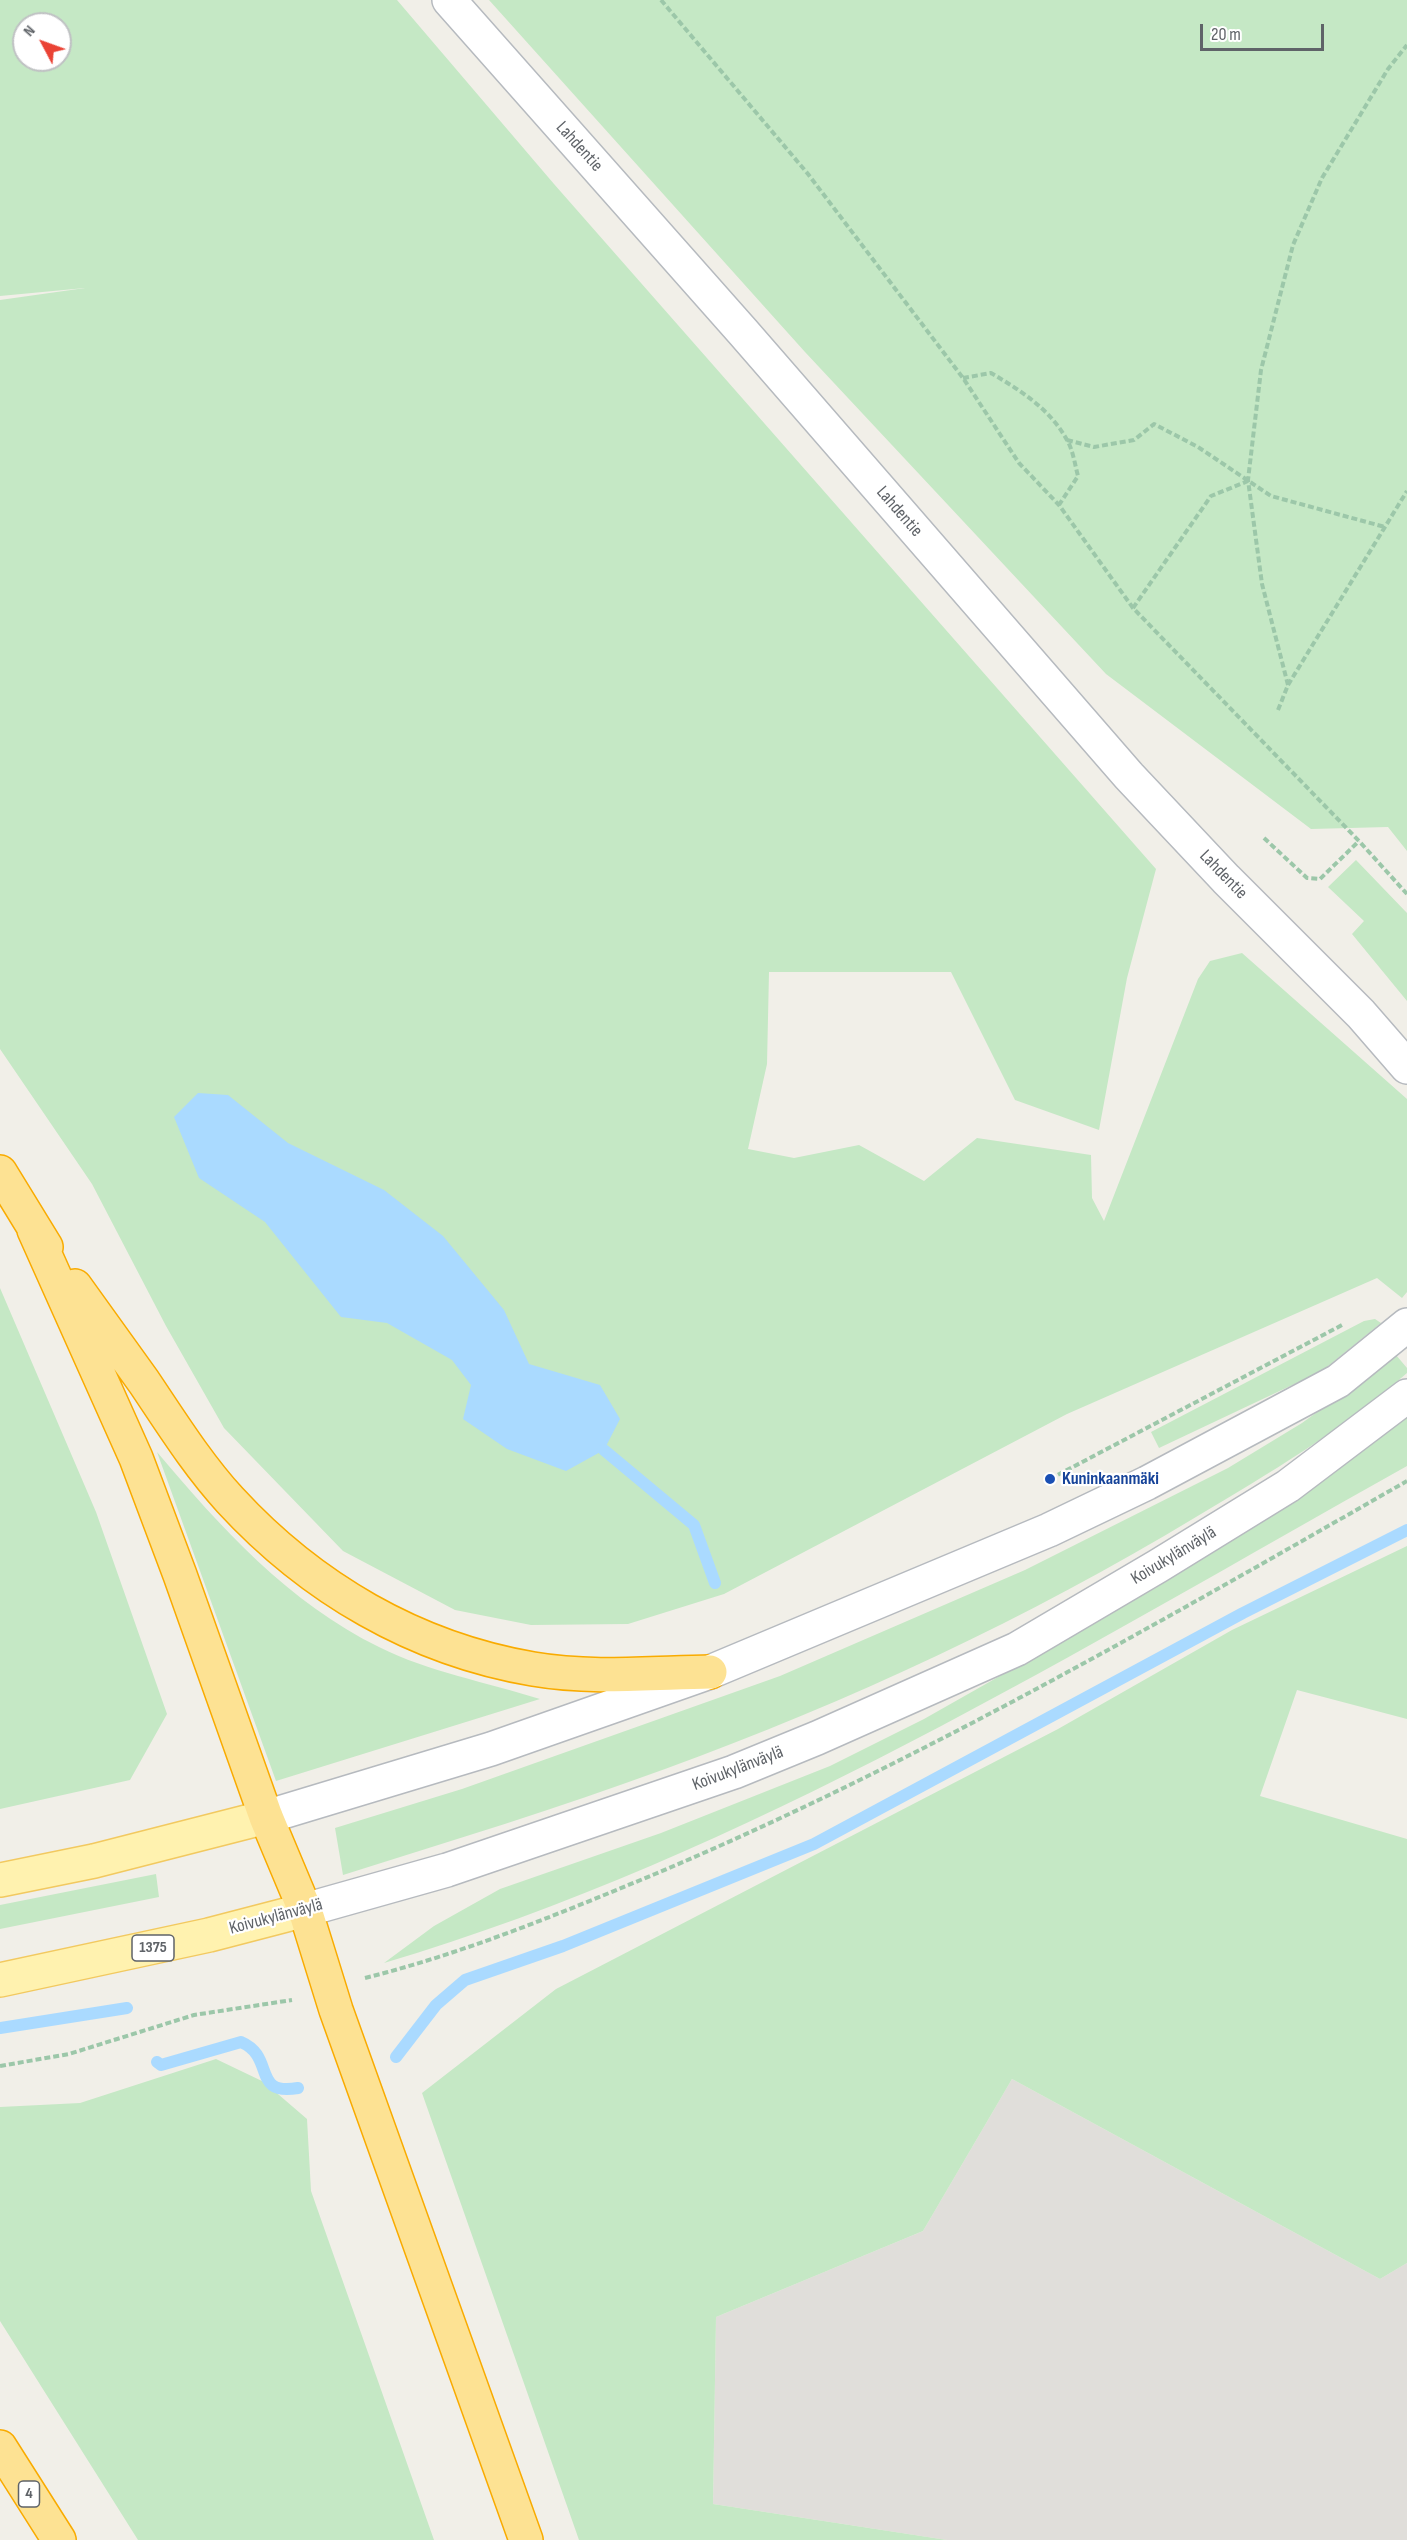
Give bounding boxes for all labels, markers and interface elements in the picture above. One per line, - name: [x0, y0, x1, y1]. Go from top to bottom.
- north arrow: [12, 12, 72, 72]
- scale bar: [1203, 12, 1328, 50]
- text: N: [20, 22, 40, 41]
- text: 20 m: [1211, 24, 1241, 45]
- street label: Lahdentie: [551, 118, 607, 176]
- street label: Lahdentie: [871, 482, 927, 542]
- street label: Lahdentie: [1194, 846, 1252, 904]
- place label: Kuninkaanmäki: [1062, 1468, 1159, 1490]
- marker: Kuninkaanmäki: [1043, 1472, 1057, 1486]
- street label: Koivukylänväylä: [1127, 1522, 1221, 1590]
- street label: Koivukylänväylä: [689, 1742, 787, 1796]
- street label: Koivukylänväylä: [227, 1894, 325, 1940]
- road number: 1375: [132, 1935, 174, 1961]
- road number: 4: [18, 2481, 40, 2507]

